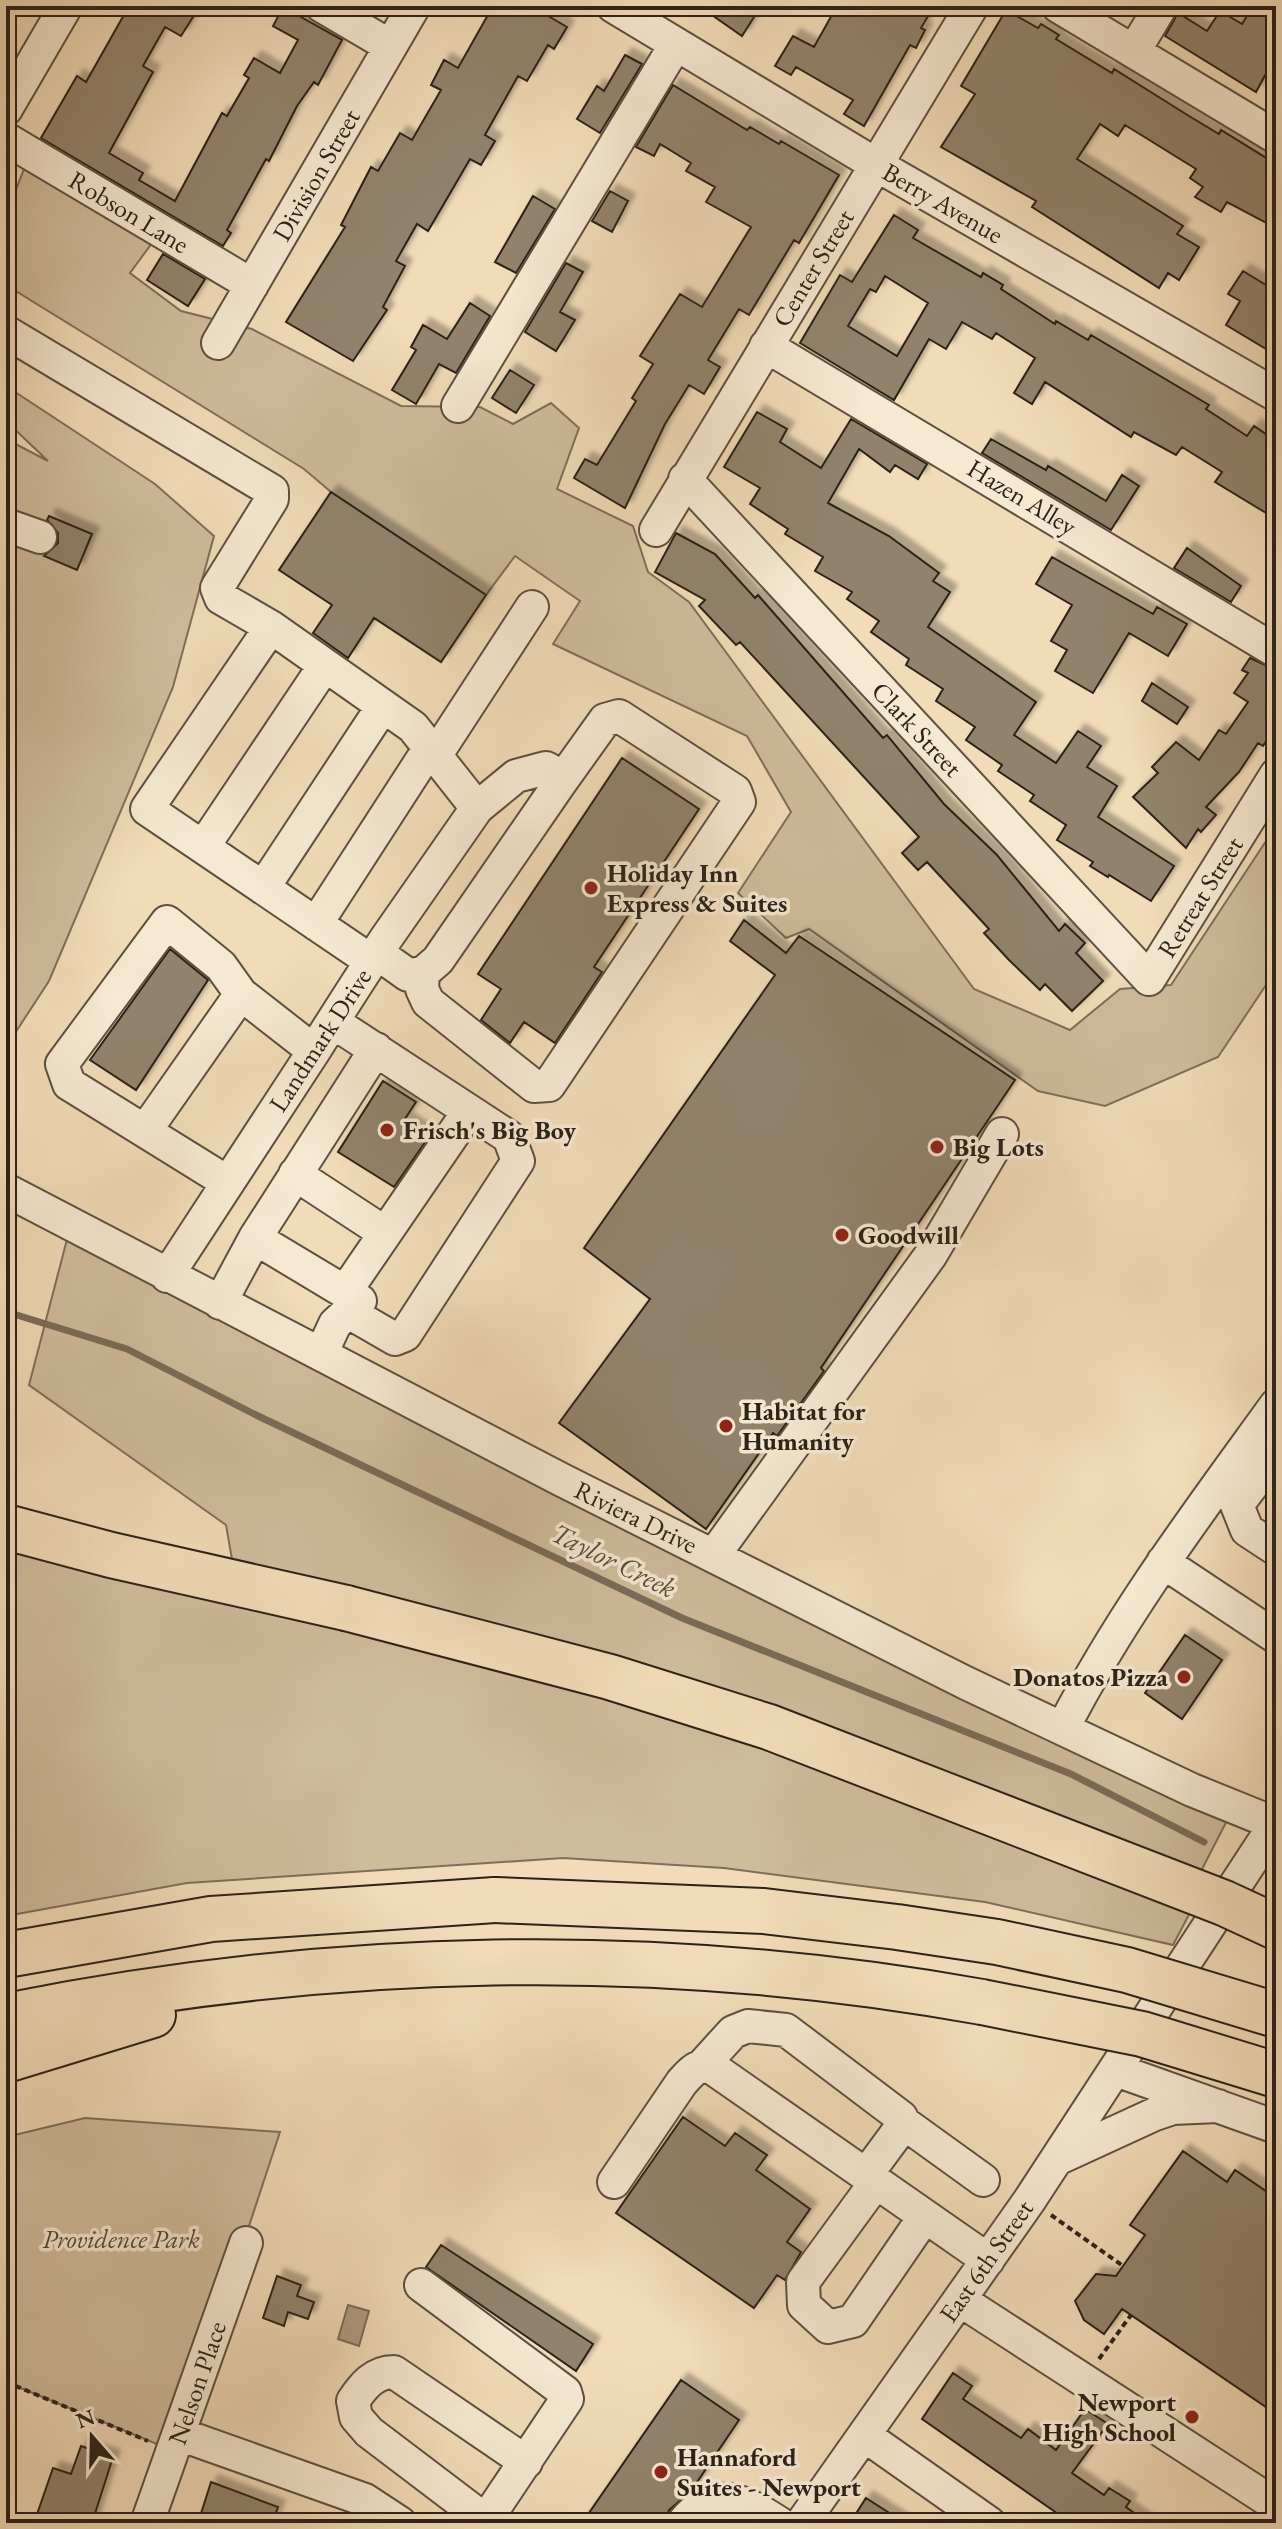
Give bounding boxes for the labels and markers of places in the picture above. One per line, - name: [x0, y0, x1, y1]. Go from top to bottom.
- place label: Holiday Inn Express & Suites: [607, 856, 787, 920]
- marker: Holiday Inn Express & Suites: [582, 879, 600, 897]
- place label: Frisch's Big Boy: [403, 1113, 576, 1147]
- marker: Frisch's Big Boy: [378, 1121, 396, 1139]
- place label: Big Lots: [953, 1130, 1044, 1164]
- marker: Big Lots: [928, 1138, 946, 1156]
- place label: Goodwill: [858, 1218, 959, 1252]
- marker: Goodwill: [833, 1226, 851, 1244]
- place label: Habitat for Humanity: [742, 1394, 866, 1458]
- marker: Habitat for Humanity: [717, 1417, 735, 1435]
- place label: Donatos Pizza: [1013, 1660, 1169, 1694]
- marker: Donatos Pizza: [1175, 1668, 1193, 1686]
- place label: Newport High School: [1042, 2385, 1176, 2449]
- marker: Newport High School: [1183, 2408, 1201, 2426]
- place label: Hannaford Suites - Newport: [677, 2440, 861, 2504]
- marker: Hannaford Suites - Newport: [652, 2463, 670, 2481]

